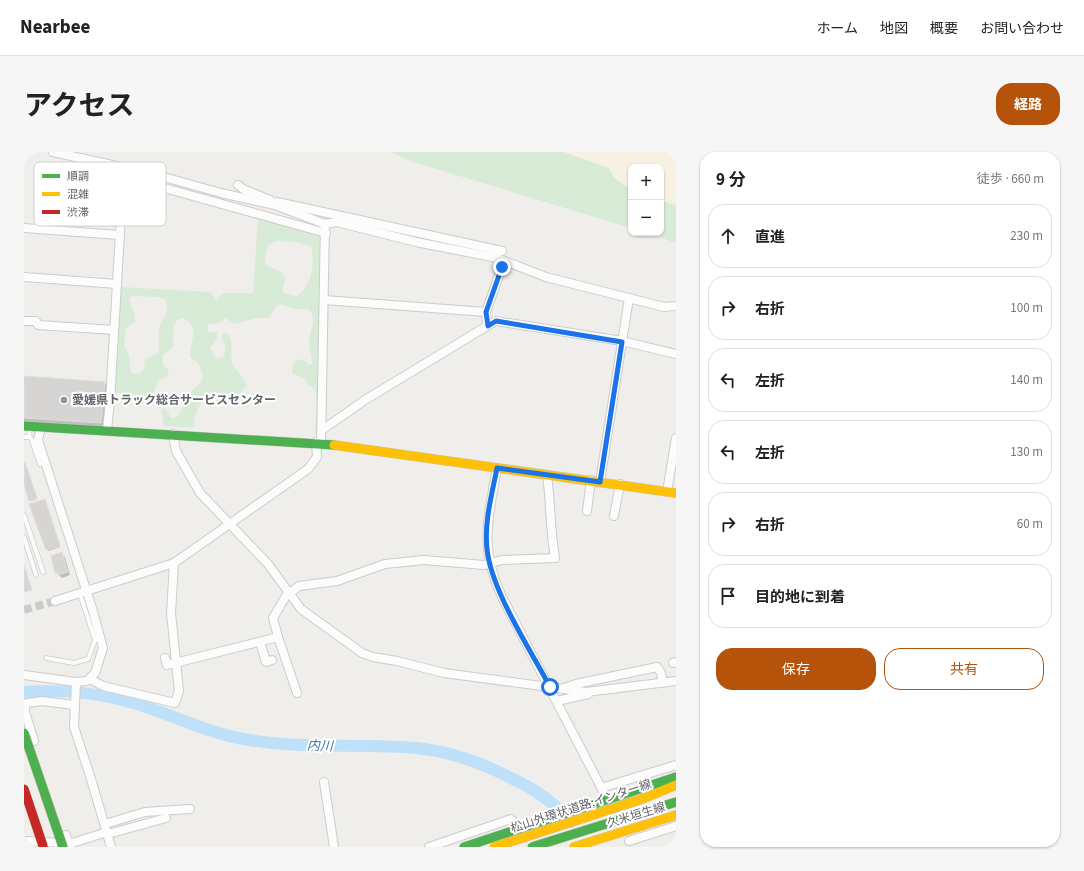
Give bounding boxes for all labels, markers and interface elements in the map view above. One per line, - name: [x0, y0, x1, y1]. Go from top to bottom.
- text: Nearbee: [20, 14, 90, 41]
- text: ホーム: [816, 19, 858, 39]
- text: 地図: [880, 19, 908, 39]
- text: 概要: [930, 19, 958, 39]
- text: お問い合わせ: [980, 19, 1064, 39]
- button: 経路: [996, 83, 1060, 125]
- text: アクセス: [24, 86, 135, 126]
- legend: [34, 162, 166, 226]
- map controls: [628, 164, 664, 236]
- button: +: [628, 164, 664, 200]
- text: 9 分: [716, 168, 745, 192]
- text: 順調: [67, 169, 89, 184]
- text: 徒歩 · 660 m: [977, 170, 1044, 188]
- text: 混雑: [67, 187, 89, 202]
- button: −: [628, 200, 664, 236]
- text: 渋滞: [67, 205, 89, 220]
- icon: ahead: [717, 225, 739, 247]
- text: 直進: [755, 227, 785, 248]
- text: 230 m: [1010, 227, 1043, 245]
- route end: [493, 258, 511, 276]
- icon: right: [717, 297, 739, 319]
- text: 右折: [755, 299, 785, 320]
- text: 100 m: [1010, 299, 1043, 317]
- icon: left: [717, 369, 739, 391]
- text: 左折: [755, 371, 785, 392]
- text: 140 m: [1010, 371, 1043, 389]
- place label: 愛媛県トラック総合サービスセンター: [72, 392, 276, 409]
- marker: 愛媛県トラック総合サービスセンター: [59, 395, 69, 405]
- icon: left: [717, 441, 739, 463]
- text: 左折: [755, 443, 785, 464]
- text: 130 m: [1010, 443, 1043, 461]
- icon: right: [717, 513, 739, 535]
- text: 右折: [755, 515, 785, 536]
- text: 60 m: [1017, 515, 1043, 533]
- icon: arrive: [717, 585, 739, 607]
- text: 目的地に到着: [755, 587, 845, 608]
- button: 保存: [716, 648, 876, 690]
- button: 共有: [884, 648, 1044, 690]
- route start: [541, 678, 559, 696]
- water label: 内川: [307, 737, 335, 756]
- street label: 松山外環状道路;インター線: [509, 776, 654, 837]
- street label: 久米垣生線: [605, 799, 667, 832]

